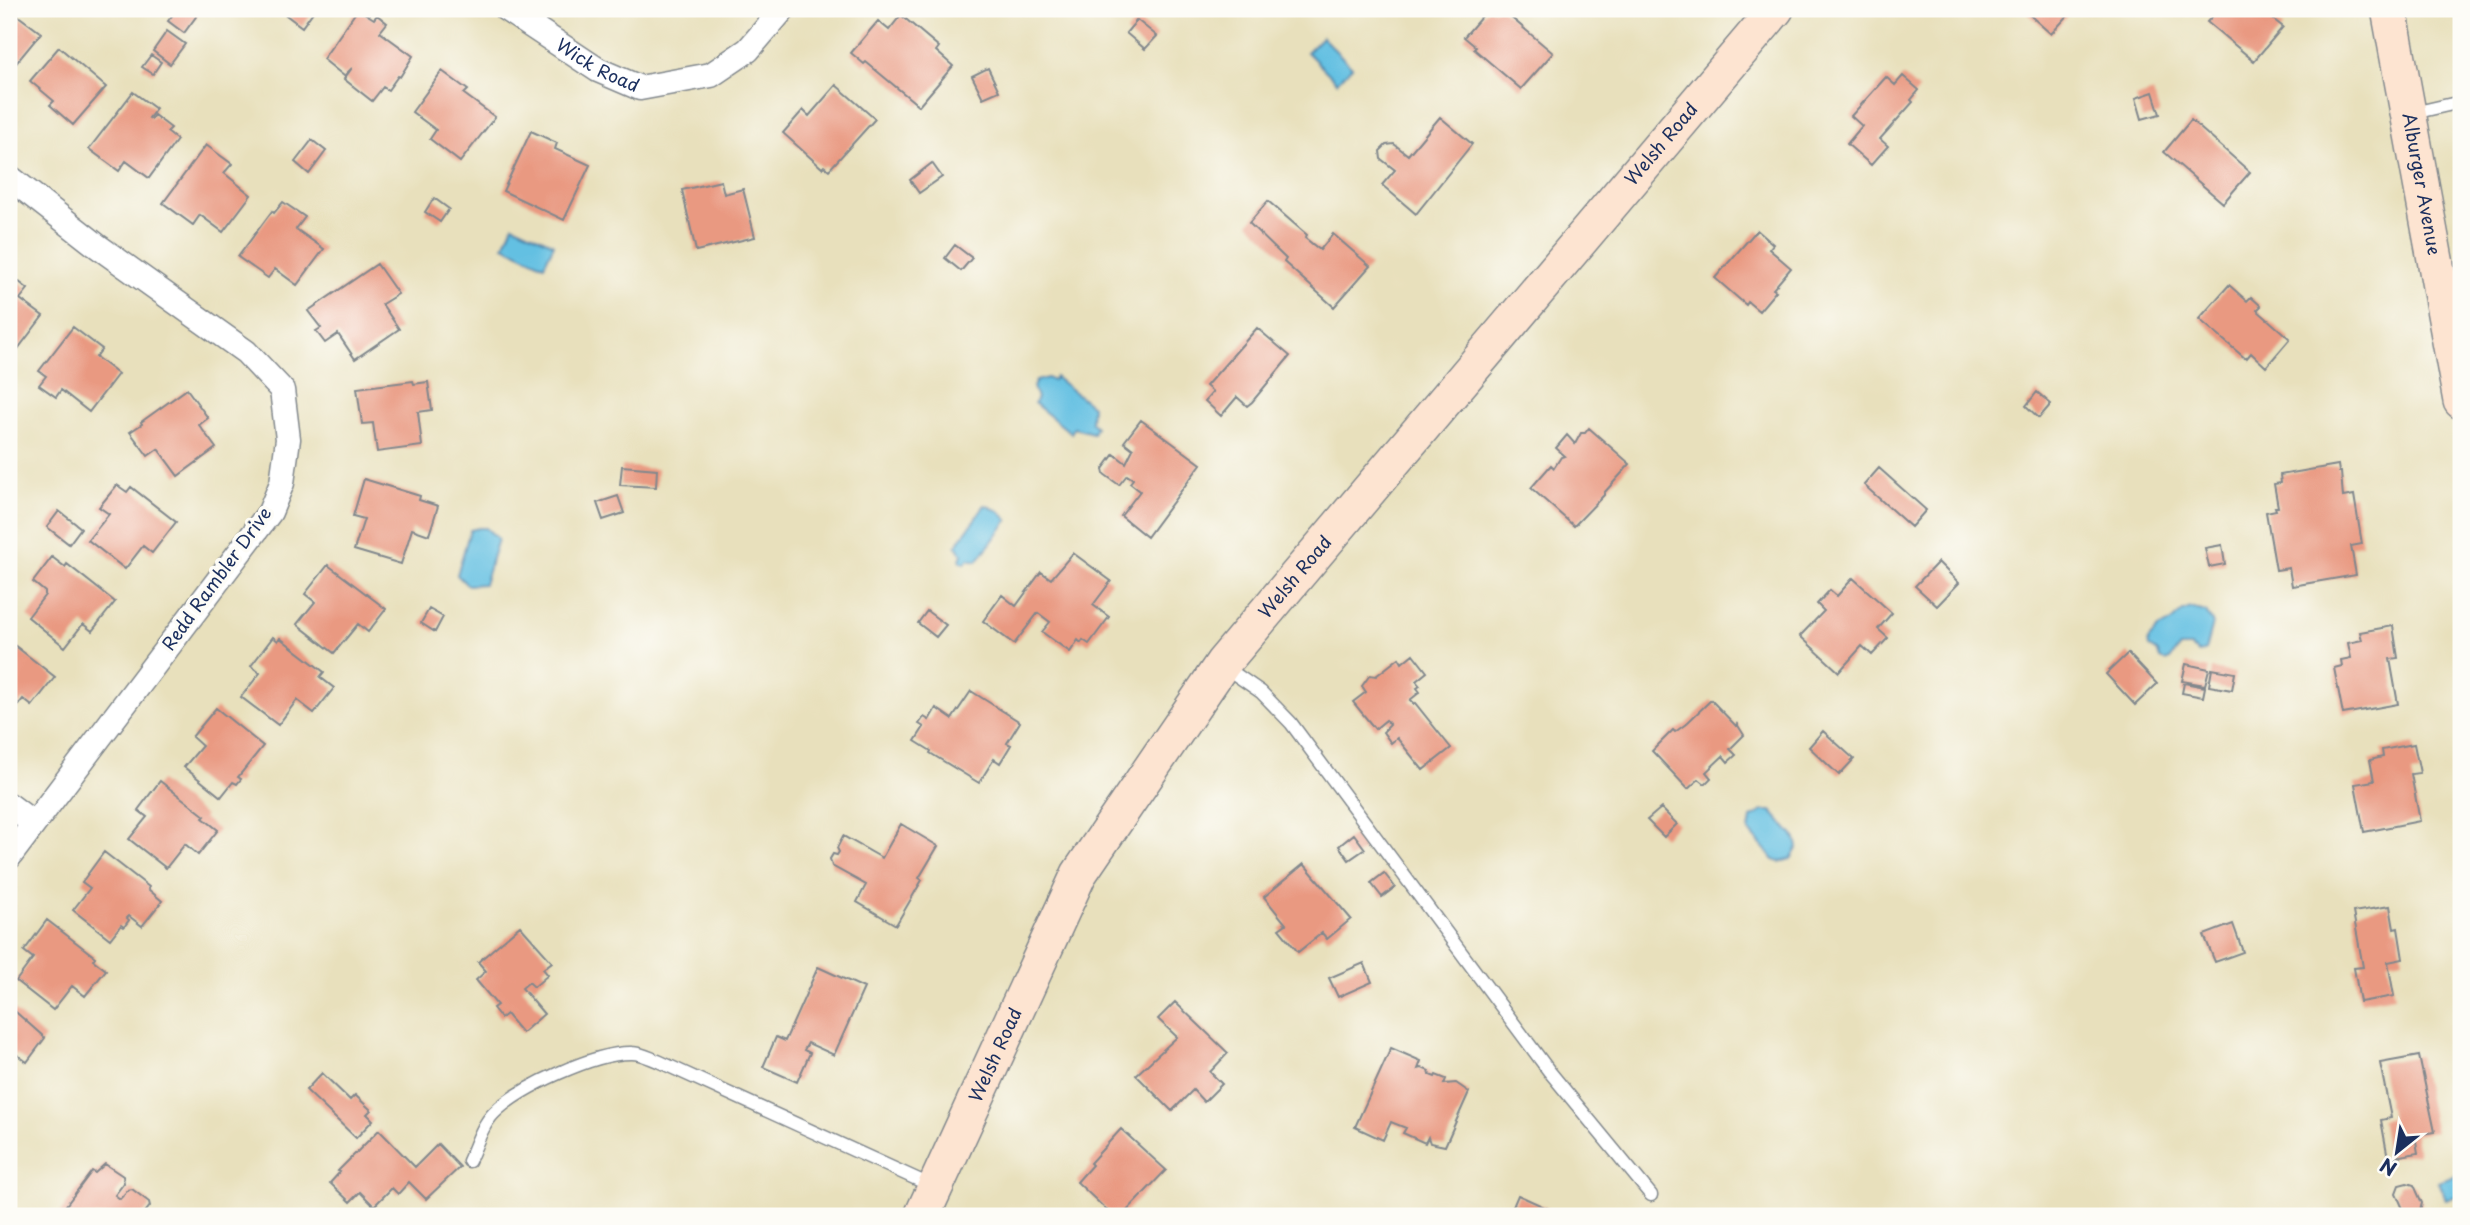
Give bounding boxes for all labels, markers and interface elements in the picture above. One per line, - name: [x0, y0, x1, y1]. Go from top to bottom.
- street label: Wick Road: [551, 31, 644, 98]
- street label: Welsh Road: [1617, 96, 1703, 191]
- street label: Alburger Avenue: [2396, 110, 2449, 257]
- street label: Redd Rambler Drive: [154, 501, 277, 655]
- street label: Welsh Road: [1251, 529, 1337, 624]
- street label: Welsh Road: [961, 1003, 1028, 1106]
- north arrow: [2362, 1116, 2432, 1186]
- text: N: [2374, 1152, 2402, 1183]

